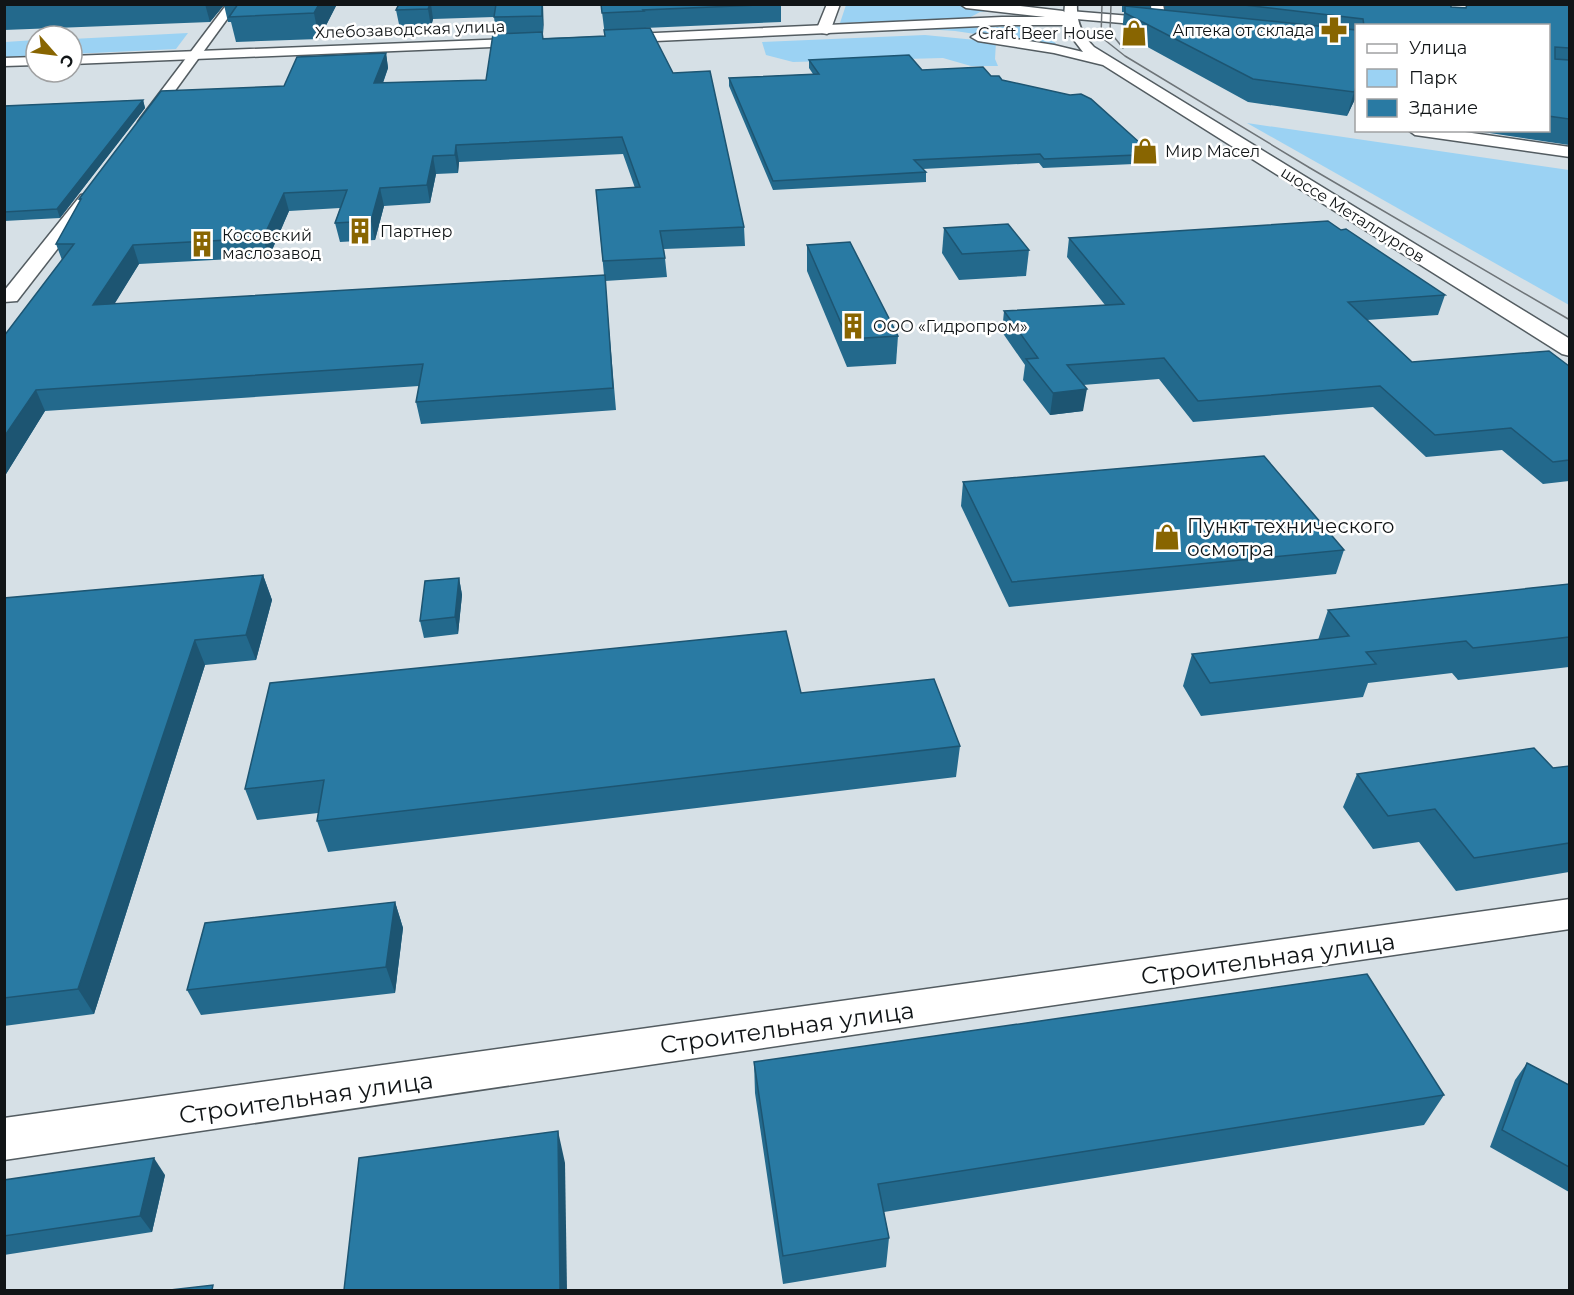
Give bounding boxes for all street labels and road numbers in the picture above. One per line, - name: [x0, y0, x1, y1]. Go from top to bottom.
- street label: Хлебозаводская улица: [315, 17, 505, 42]
- street label: шоссе Металлургов: [1277, 162, 1428, 266]
- street label: Строительная улица: [1139, 926, 1397, 991]
- street label: Строительная улица: [658, 995, 916, 1060]
- street label: Строительная улица: [177, 1065, 435, 1130]

